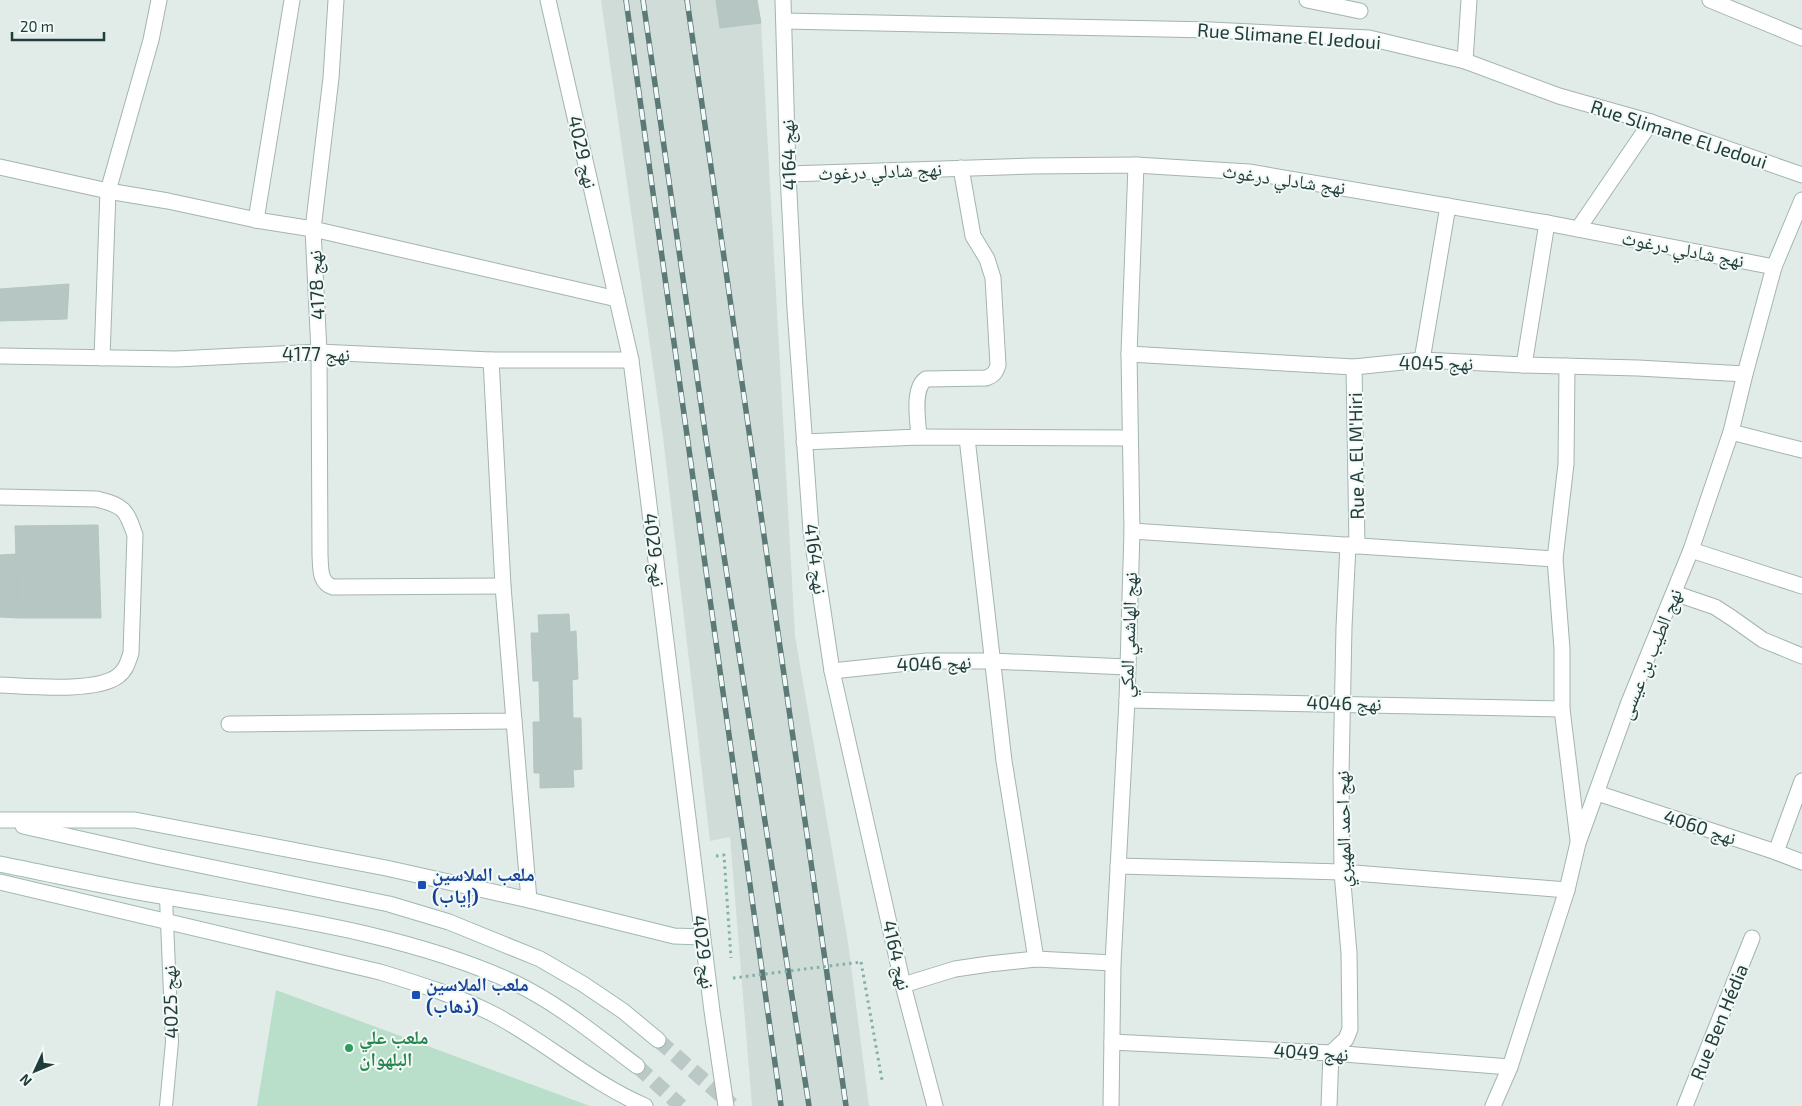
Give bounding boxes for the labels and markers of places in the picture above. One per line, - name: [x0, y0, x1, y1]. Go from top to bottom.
- place label: ملعب الملاسين (إياب): [432, 862, 535, 909]
- marker: ملعب الملاسين (إياب): [416, 879, 428, 891]
- place label: ملعب الملاسين (ذهاب): [426, 972, 529, 1018]
- marker: ملعب الملاسين (ذهاب): [410, 989, 422, 1001]
- place label: ملعب علي البلهوان: [359, 1025, 428, 1071]
- marker: ملعب علي البلهوان: [343, 1042, 355, 1054]

